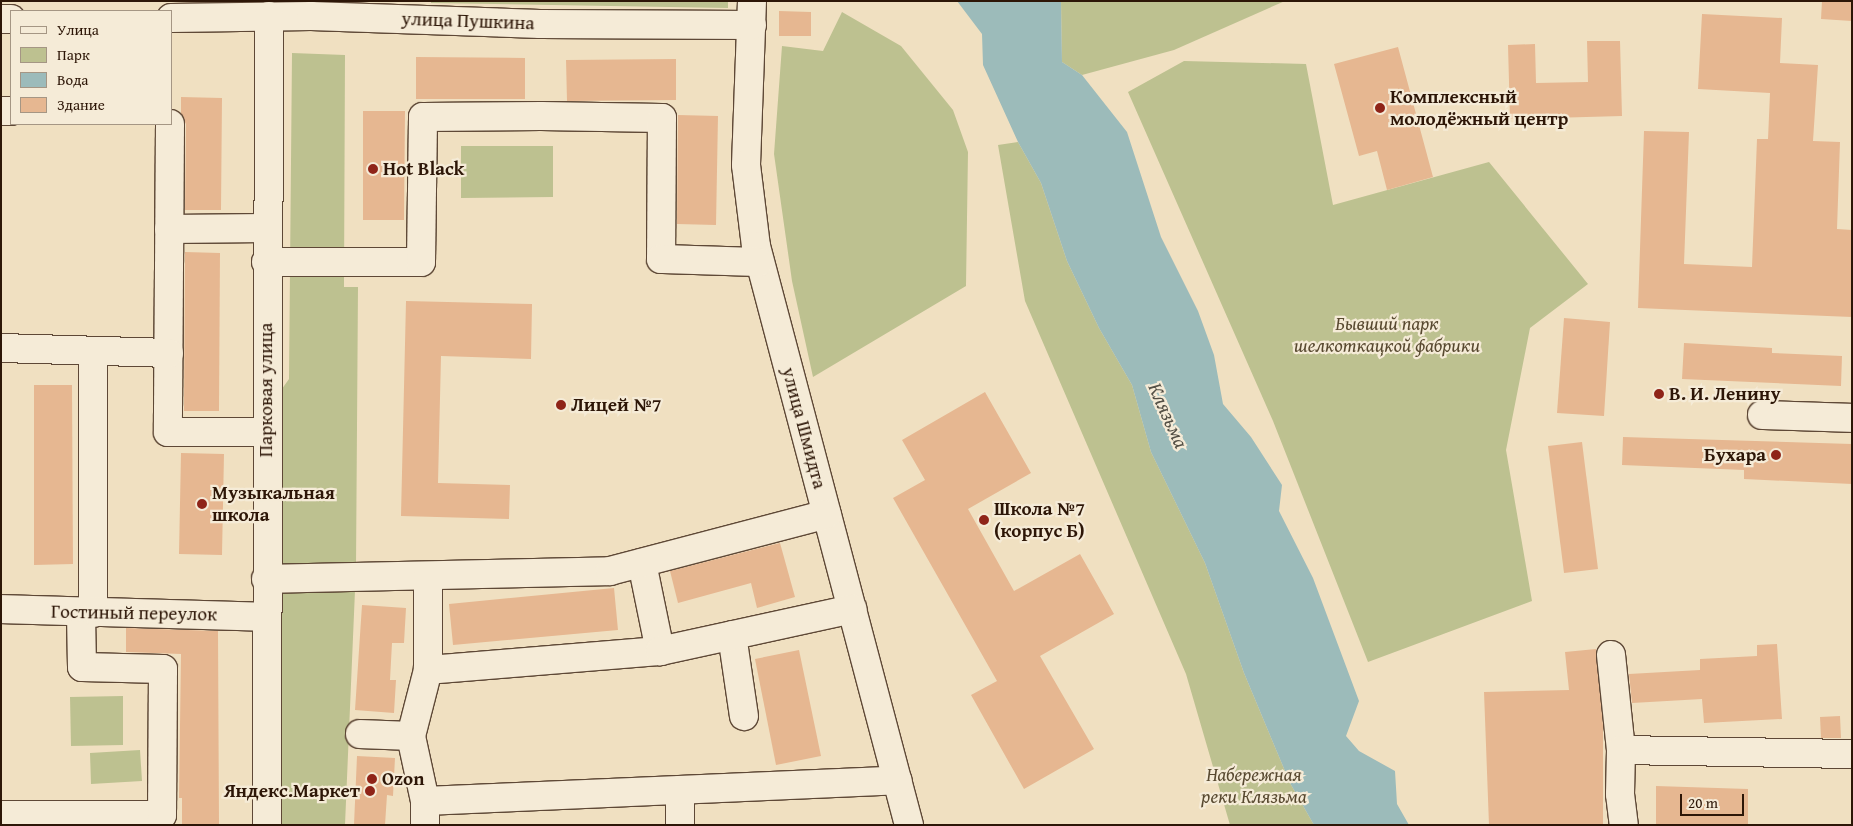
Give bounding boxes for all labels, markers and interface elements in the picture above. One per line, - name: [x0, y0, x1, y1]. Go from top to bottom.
- street label: улица Пушкина: [401, 7, 535, 35]
- legend: [10, 10, 172, 125]
- text: Улица: [57, 19, 99, 40]
- text: Парк: [57, 44, 90, 65]
- text: Вода: [57, 69, 88, 90]
- place label: Комплексный молодёжный центр: [1390, 86, 1568, 130]
- text: Здание: [57, 94, 105, 115]
- marker: Комплексный молодёжный центр: [1374, 102, 1386, 114]
- place label: Hot Black: [383, 158, 464, 180]
- marker: Hot Black: [367, 163, 379, 175]
- park label: Бывший парк шелкоткацкой фабрики: [1294, 313, 1480, 357]
- street label: Парковая улица: [255, 323, 277, 457]
- street label: улица Шмидта: [777, 365, 831, 491]
- water label: Клязьма: [1144, 379, 1194, 451]
- place label: В. И. Ленину: [1669, 383, 1780, 405]
- marker: В. И. Ленину: [1653, 388, 1665, 400]
- place label: Лицей №7: [571, 394, 662, 416]
- marker: Лицей №7: [555, 399, 567, 411]
- place label: Бухара: [1704, 444, 1766, 466]
- marker: Бухара: [1770, 449, 1782, 461]
- place label: Музыкальная школа: [212, 482, 335, 526]
- marker: Музыкальная школа: [196, 498, 208, 510]
- place label: Школа №7 (корпус Б): [994, 498, 1085, 542]
- marker: Школа №7 (корпус Б): [978, 514, 990, 526]
- street label: Гостиный переулок: [51, 600, 217, 626]
- park label: Набережная реки Клязьма: [1201, 764, 1307, 808]
- place label: Ozon: [382, 768, 424, 790]
- marker: Ozon: [366, 773, 378, 785]
- place label: Яндекс.Маркет: [224, 780, 360, 802]
- scale bar: [1683, 784, 1747, 816]
- marker: Яндекс.Маркет: [364, 785, 376, 797]
- text: 20 m: [1688, 792, 1718, 813]

